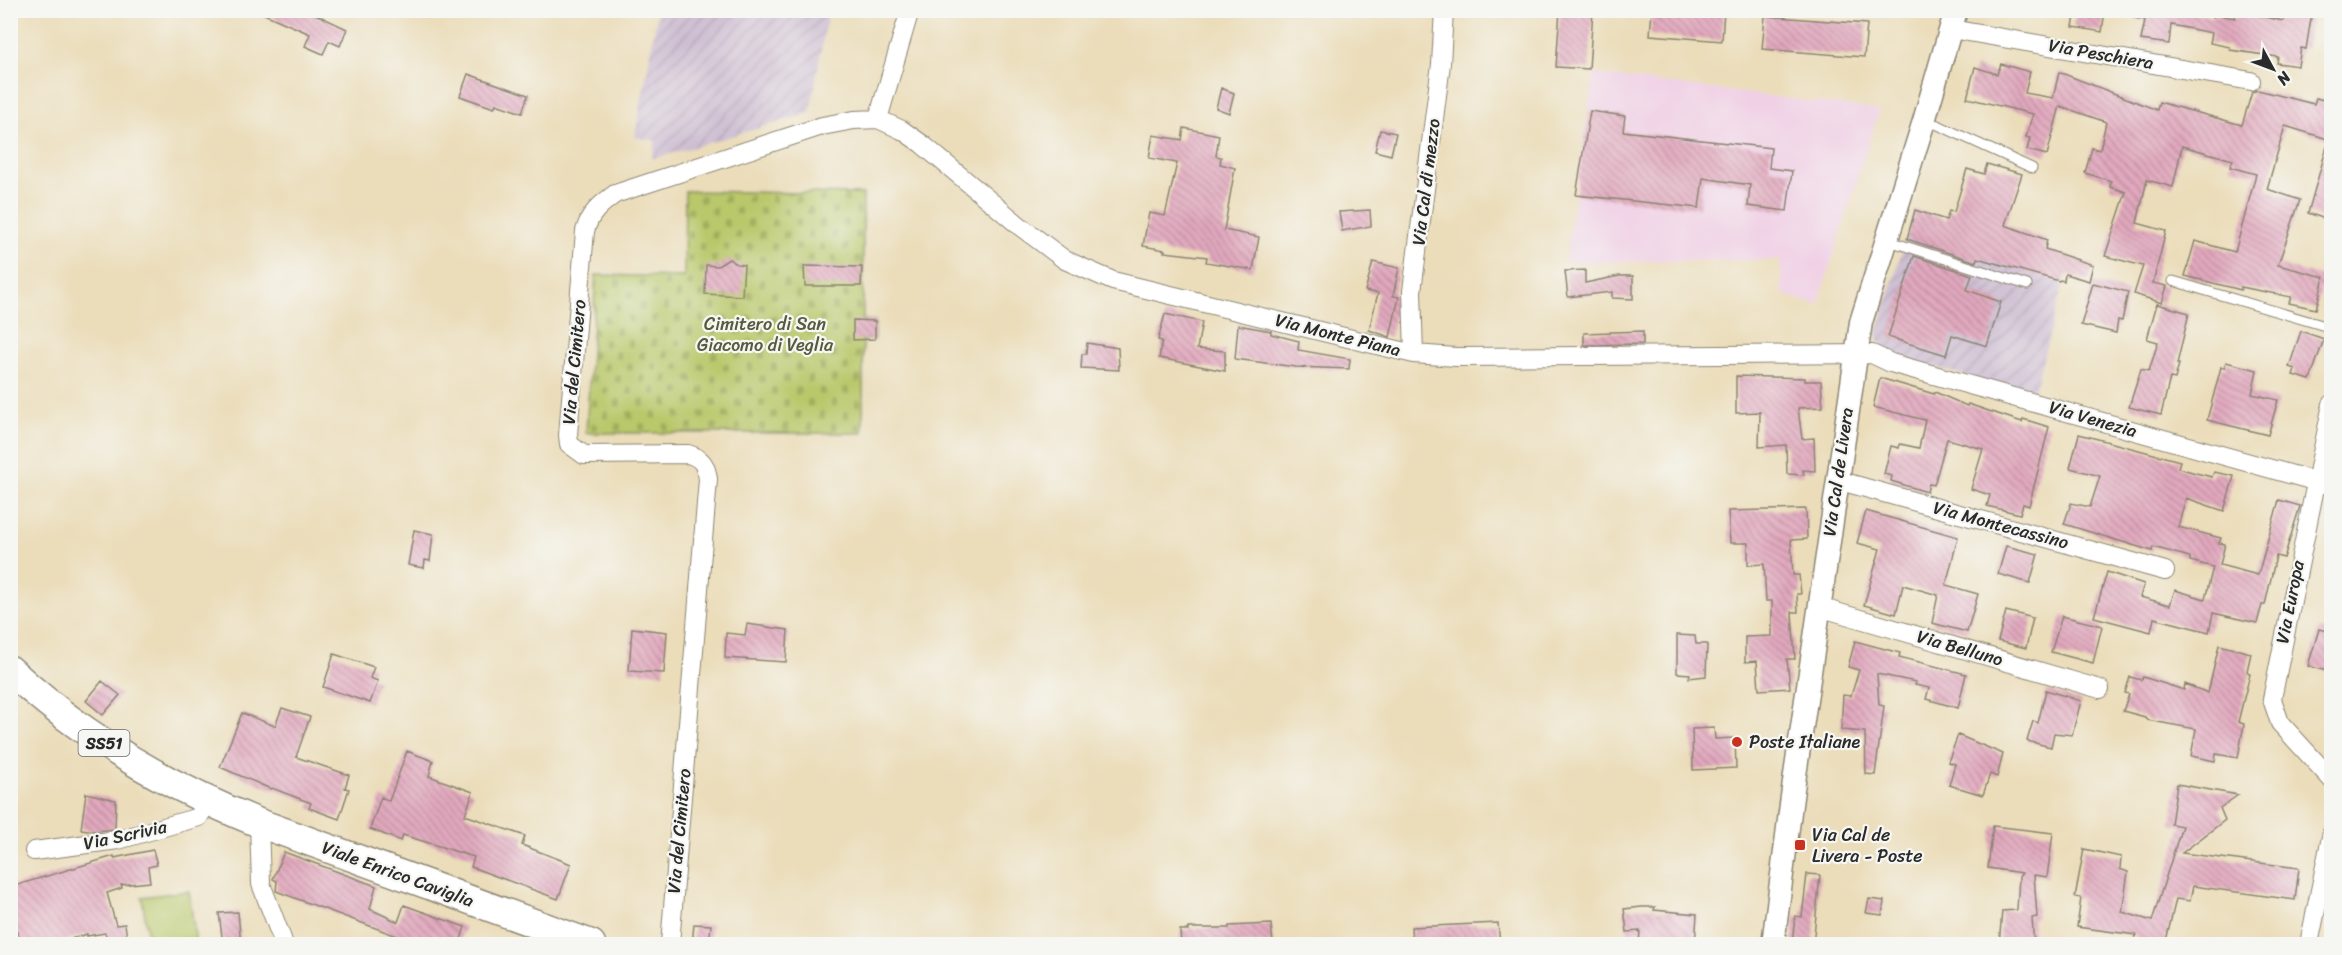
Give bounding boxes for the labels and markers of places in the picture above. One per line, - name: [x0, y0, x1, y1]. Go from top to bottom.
- place label: Poste Italiane: [1749, 726, 1860, 758]
- marker: Poste Italiane: [1730, 735, 1744, 749]
- place label: Via Cal de Livera - Poste: [1812, 819, 1923, 872]
- marker: Via Cal de Livera - Poste: [1793, 838, 1807, 852]

